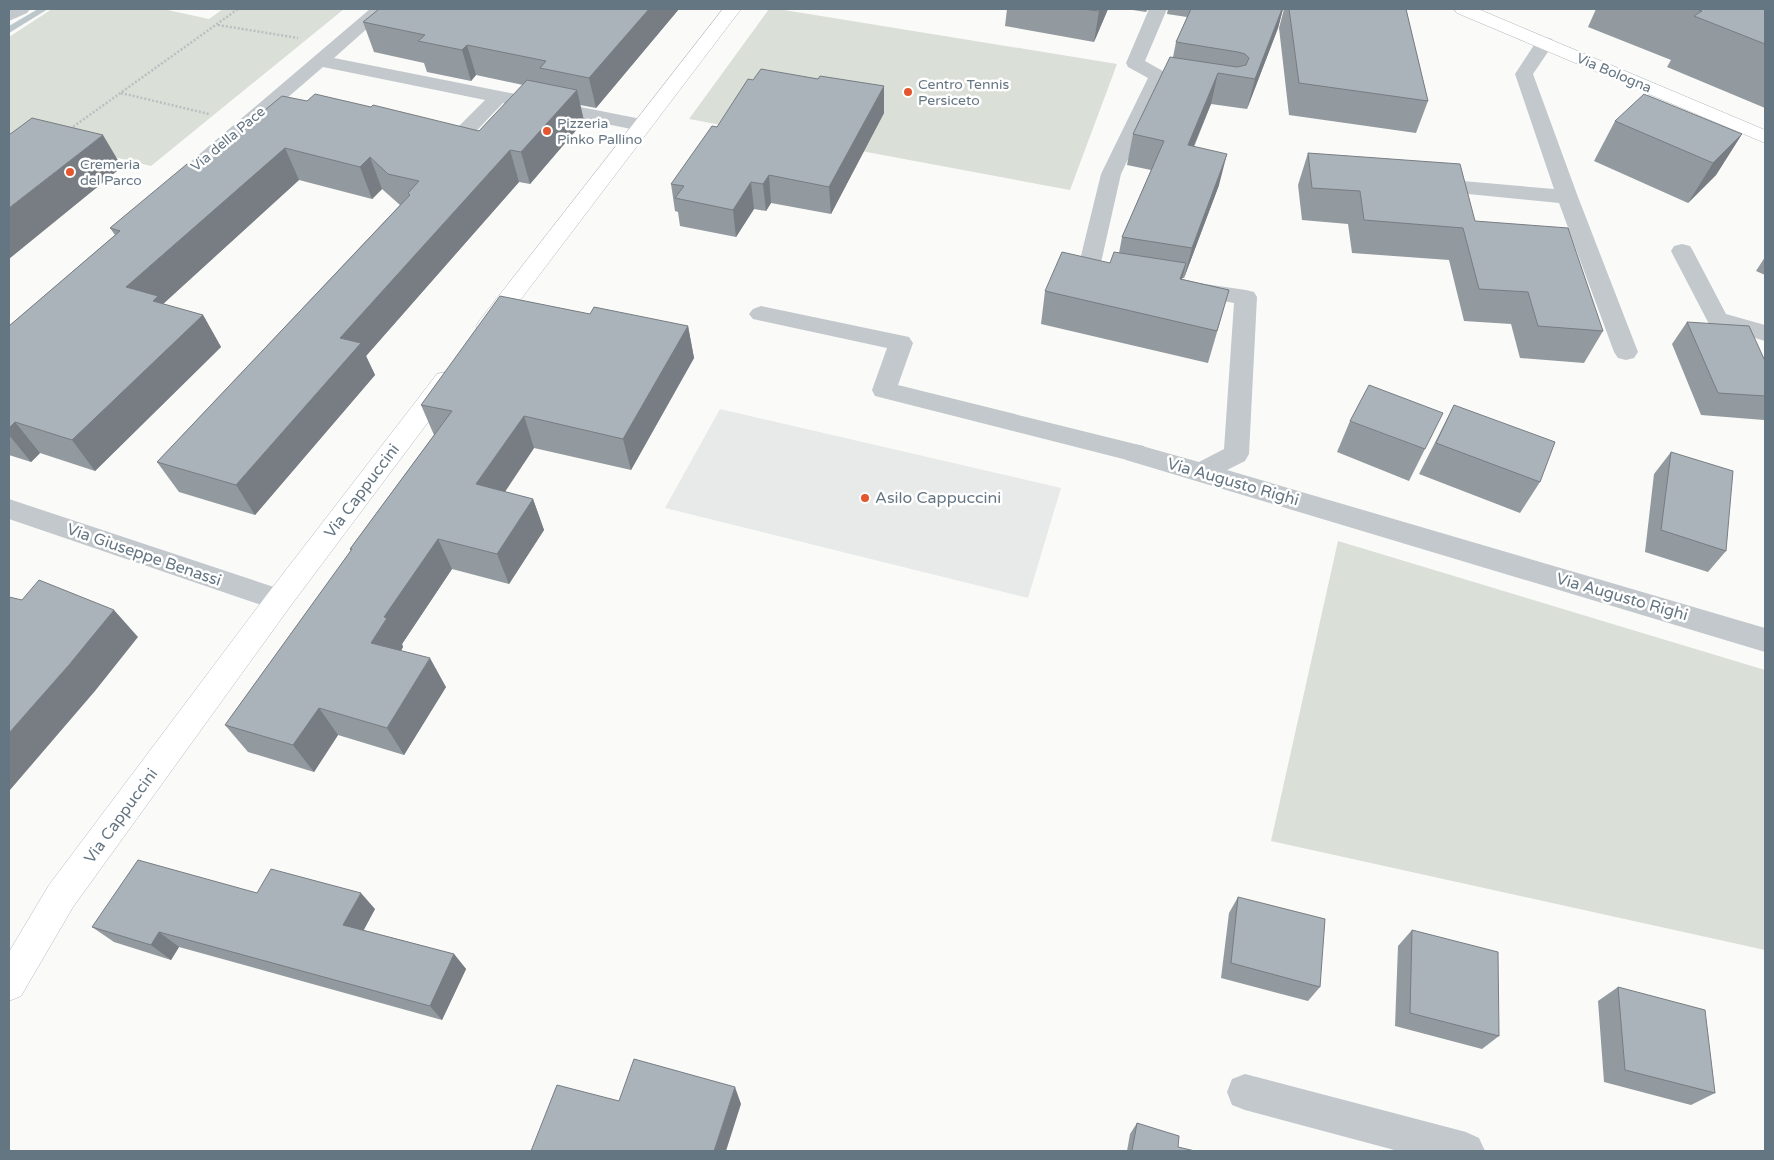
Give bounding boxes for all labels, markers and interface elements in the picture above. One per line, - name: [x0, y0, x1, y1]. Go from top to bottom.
- street label: Via Bologna: [1574, 50, 1654, 96]
- place label: Centro Tennis Persiceto: [918, 76, 1010, 109]
- marker: Centro Tennis Persiceto: [902, 86, 914, 98]
- street label: Via della Pace: [187, 103, 269, 175]
- place label: Pizzeria Pinko Pallino: [557, 115, 642, 148]
- marker: Pizzeria Pinko Pallino: [541, 125, 553, 137]
- place label: Cremeria del Parco: [80, 156, 142, 189]
- marker: Cremeria del Parco: [64, 166, 76, 178]
- street label: Via Cappuccini: [320, 440, 404, 542]
- street label: Via Augusto Righi: [1165, 454, 1301, 510]
- place label: Asilo Cappuccini: [875, 488, 1001, 508]
- marker: Asilo Cappuccini: [859, 492, 871, 504]
- street label: Via Giuseppe Benassi: [64, 519, 224, 591]
- street label: Via Augusto Righi: [1554, 569, 1690, 625]
- street label: Via Cappuccini: [80, 764, 162, 868]

